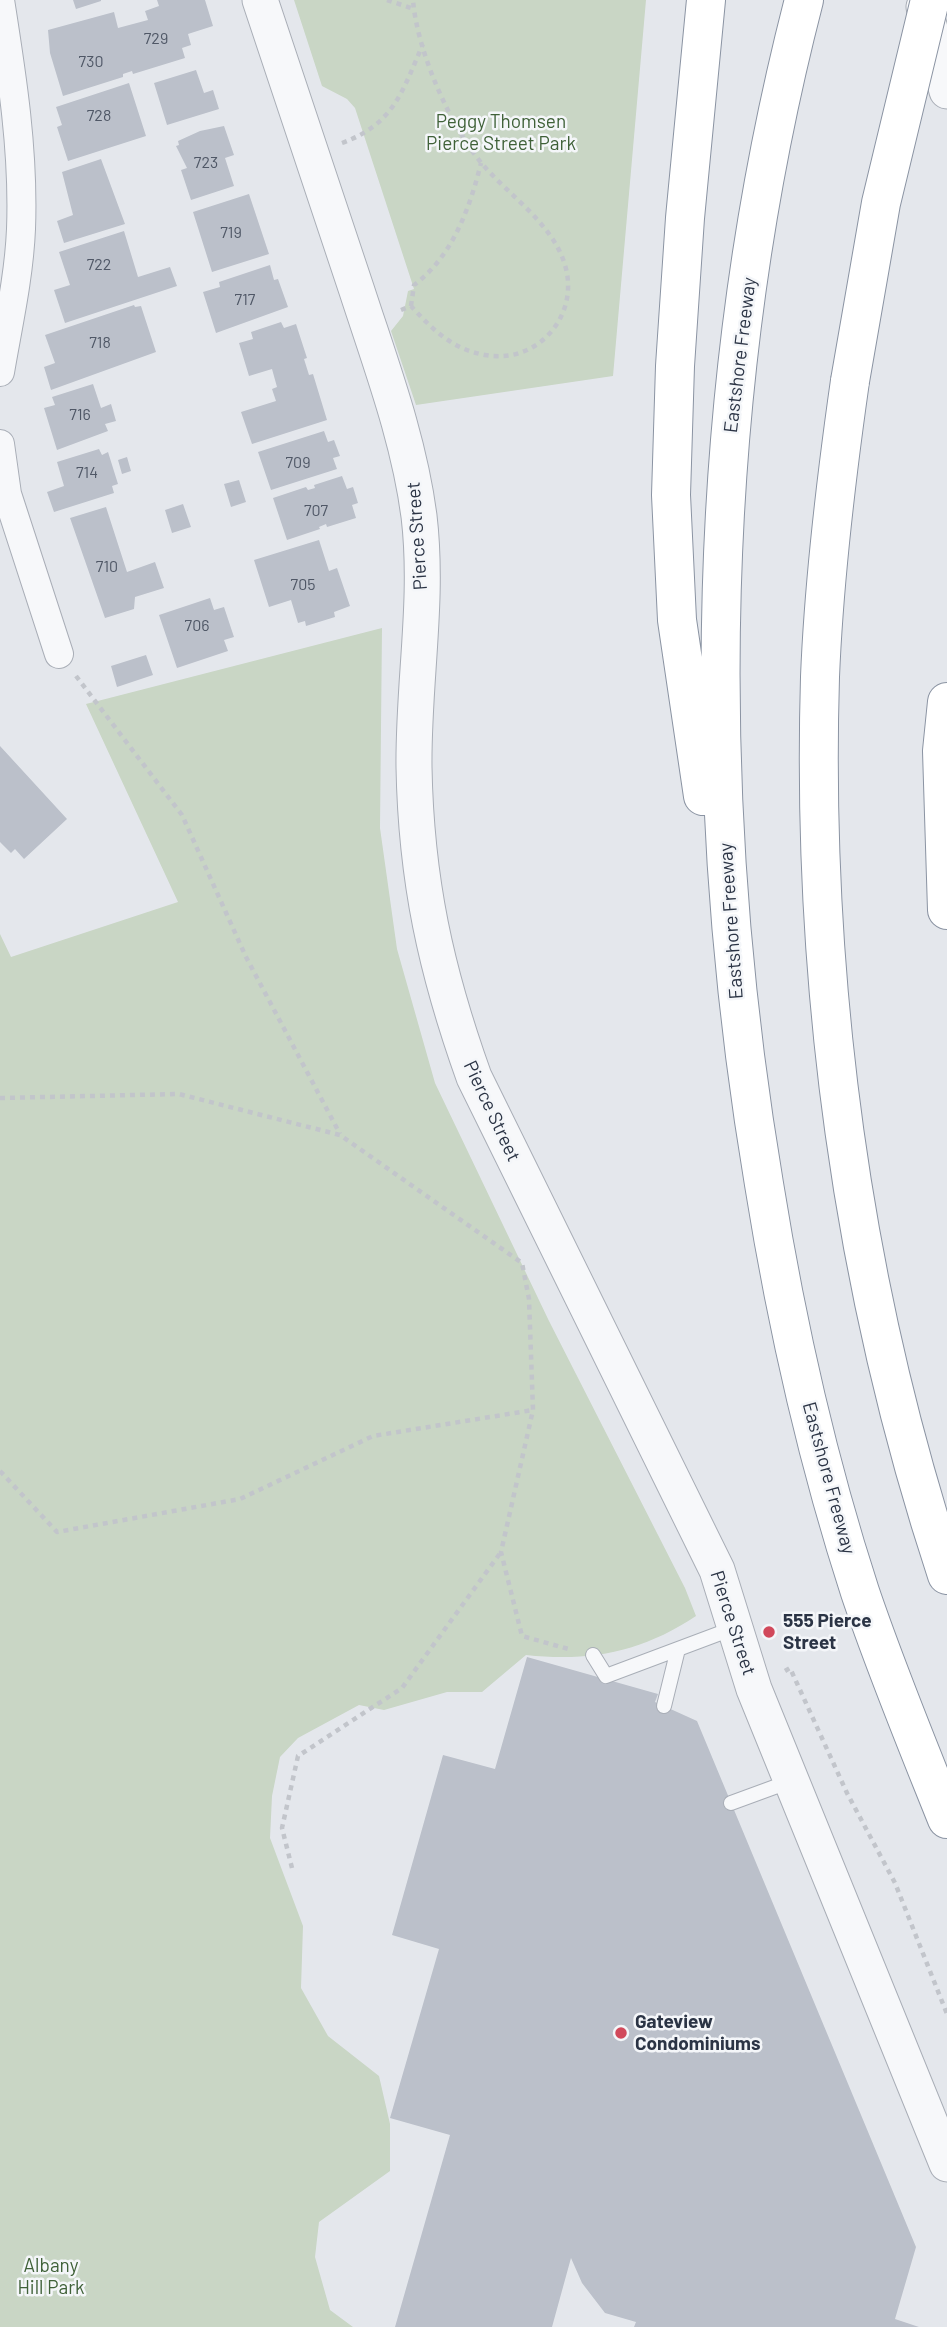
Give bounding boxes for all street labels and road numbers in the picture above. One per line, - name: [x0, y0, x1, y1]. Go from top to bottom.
- street label: Eastshore Freeway: [719, 276, 761, 434]
- street label: Pierce Street: [402, 481, 432, 591]
- street label: Eastshore Freeway: [714, 842, 748, 1000]
- street label: Pierce Street: [459, 1057, 525, 1165]
- street label: Eastshore Freeway: [798, 1399, 860, 1557]
- street label: Pierce Street: [705, 1568, 761, 1678]

